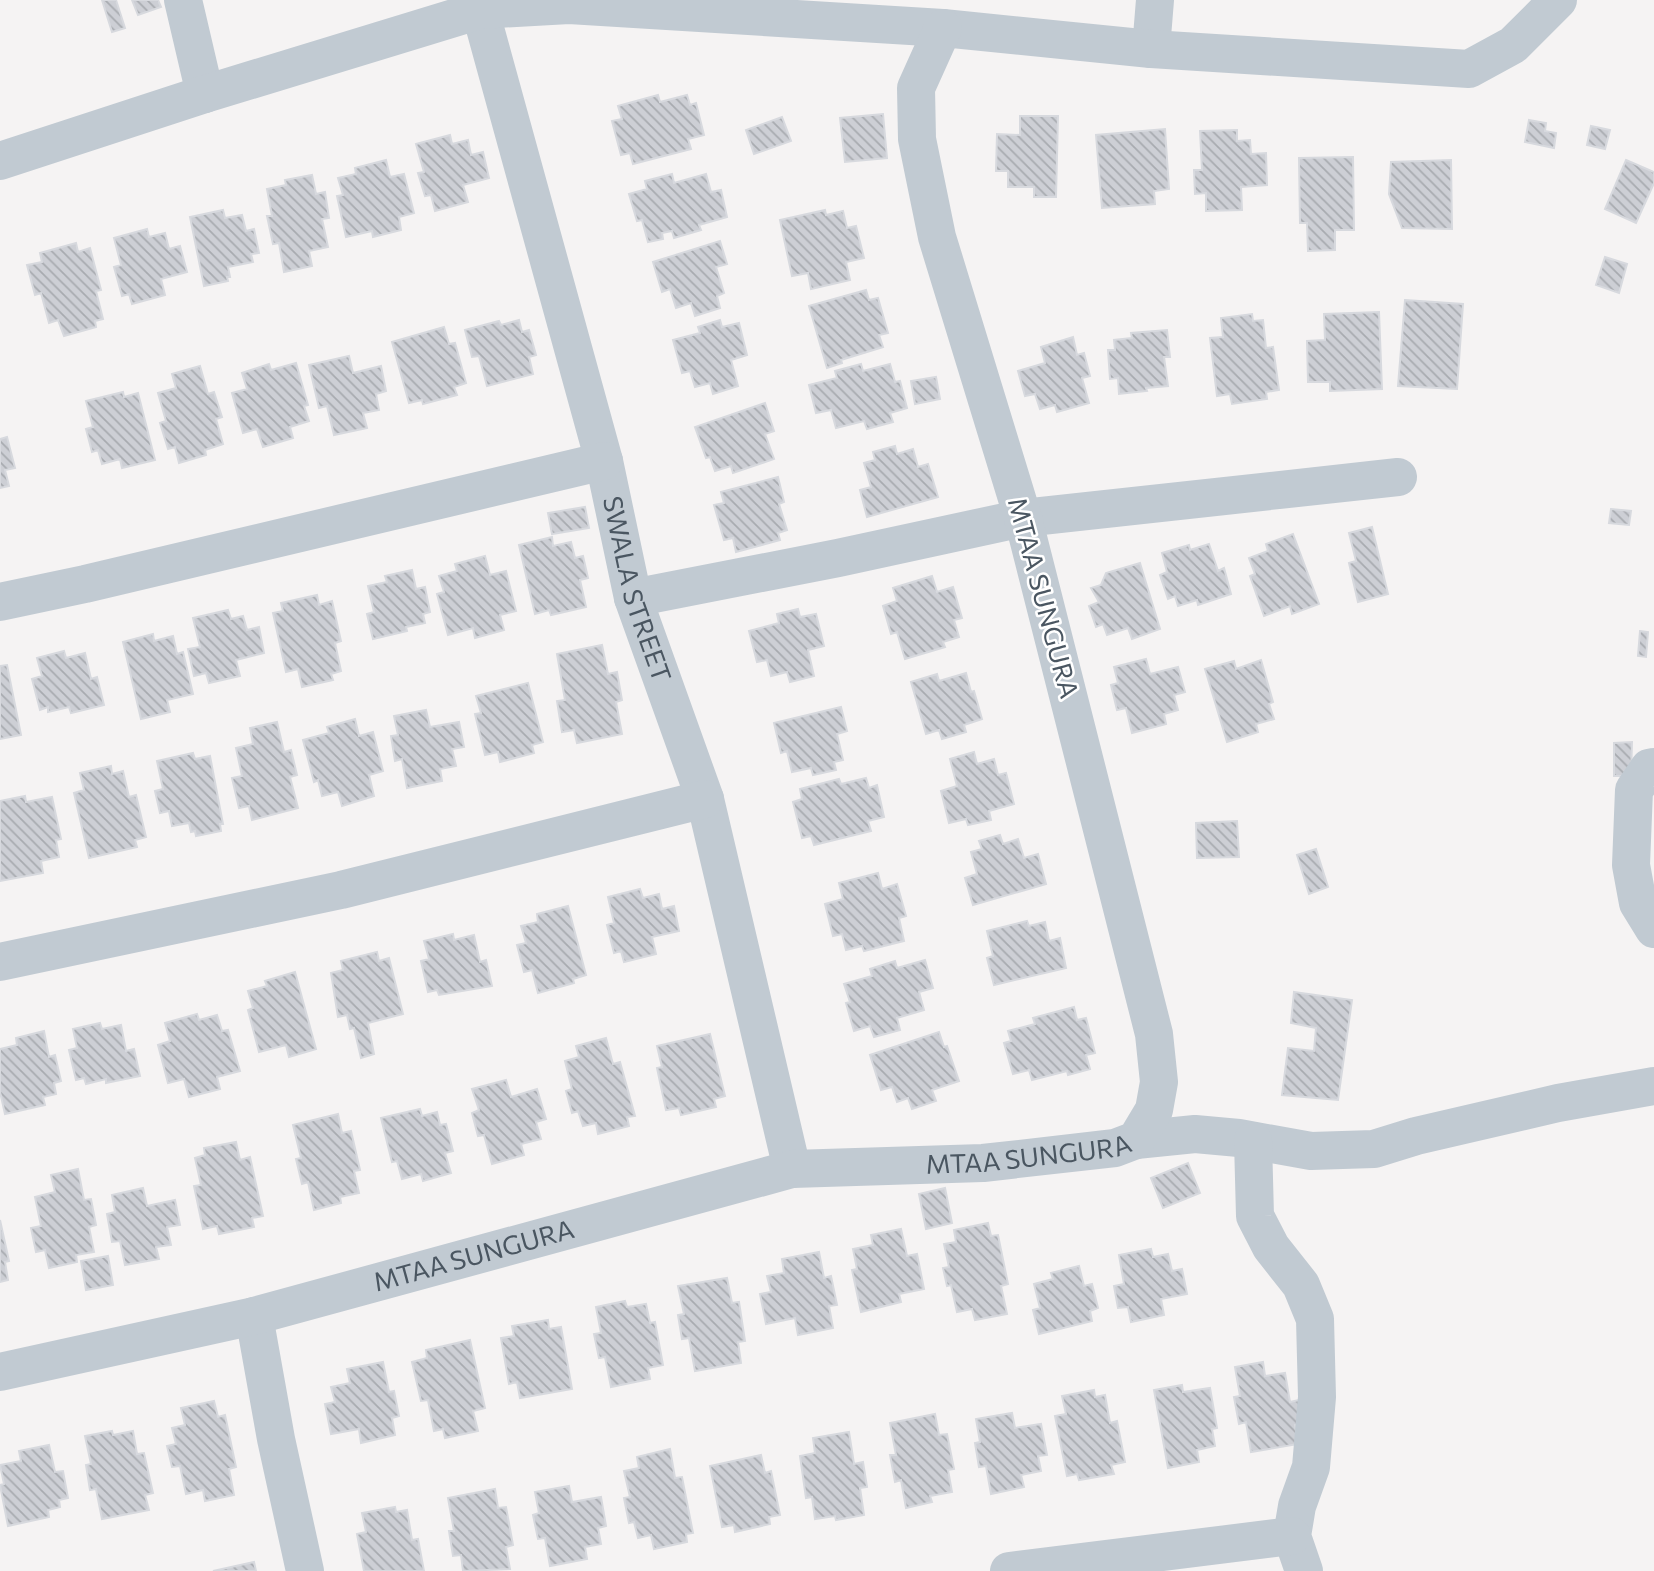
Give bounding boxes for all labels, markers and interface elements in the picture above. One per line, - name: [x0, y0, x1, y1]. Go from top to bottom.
- street label: SWALA STREET: [598, 493, 679, 686]
- street label: MTAA SUNGURA: [1003, 494, 1086, 701]
- street label: MTAA SUNGURA: [925, 1126, 1135, 1179]
- street label: MTAA SUNGURA: [370, 1212, 577, 1297]

